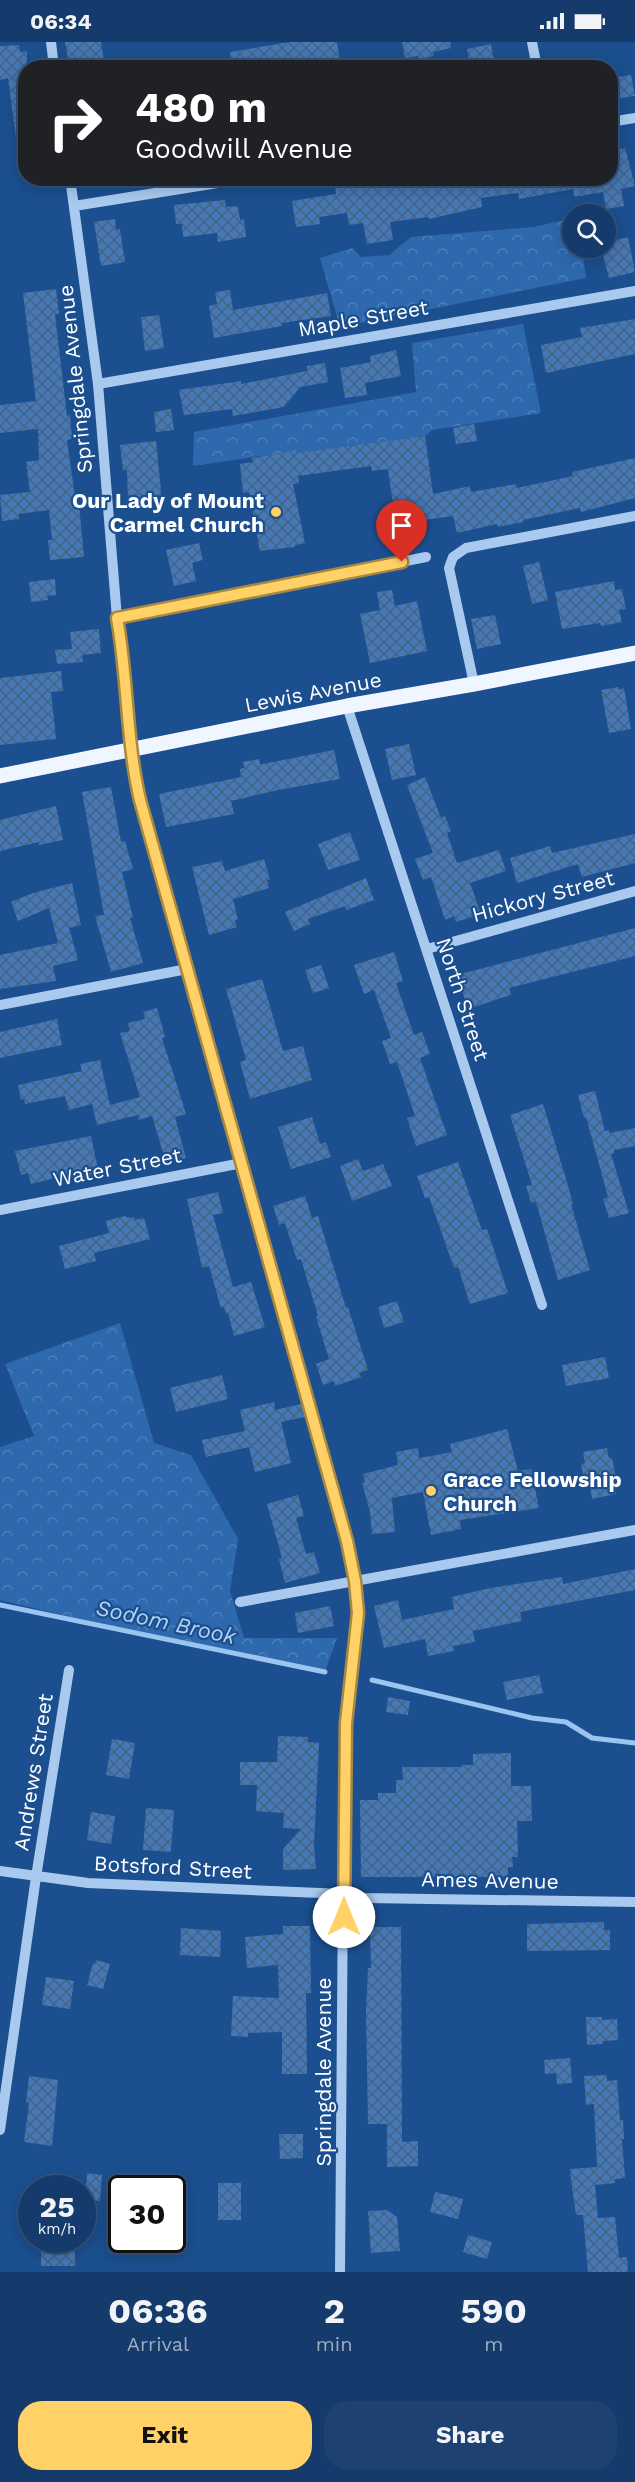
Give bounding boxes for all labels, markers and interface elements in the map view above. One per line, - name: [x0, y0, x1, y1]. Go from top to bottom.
- text: 06:34: [30, 9, 92, 34]
- text: 480 m: [135, 83, 267, 132]
- icon: right: [36, 84, 114, 162]
- text: Goodwill Avenue: [135, 133, 353, 165]
- map controls: [562, 204, 616, 258]
- button: search: [562, 204, 616, 258]
- street label: Springdale Avenue: [53, 284, 97, 474]
- street label: Maple Street: [296, 294, 430, 342]
- place label: Our Lady of Mount Carmel Church: [72, 488, 264, 537]
- pin: [376, 500, 427, 562]
- marker: Our Lady of Mount Carmel Church: [269, 505, 283, 519]
- icon: arrive: [385, 509, 418, 542]
- street label: Lewis Avenue: [242, 666, 384, 718]
- street label: Hickory Street: [469, 865, 617, 927]
- street label: North Street: [431, 934, 495, 1064]
- street label: Water Street: [51, 1142, 183, 1192]
- place label: Grace Fellowship Church: [443, 1467, 622, 1516]
- marker: Grace Fellowship Church: [424, 1484, 438, 1498]
- water label: Sodom Brook: [94, 1595, 239, 1649]
- street label: Andrews Street: [8, 1691, 58, 1852]
- street label: Botsford Street: [93, 1850, 253, 1884]
- street label: Ames Avenue: [421, 1866, 559, 1894]
- position arrow: [312, 1885, 376, 1949]
- street label: Springdale Avenue: [311, 1977, 336, 2167]
- speed limit sign: 30: [108, 2175, 186, 2253]
- text: 25: [39, 2189, 75, 2224]
- text: km/h: [38, 2220, 76, 2238]
- text: 06:36: [108, 2290, 208, 2332]
- text: 2: [323, 2290, 345, 2332]
- text: 590: [461, 2290, 527, 2332]
- text: Arrival: [127, 2332, 189, 2356]
- text: min: [316, 2332, 353, 2356]
- text: m: [484, 2332, 503, 2356]
- button: Exit: [18, 2401, 312, 2470]
- button: Share: [324, 2401, 617, 2470]

